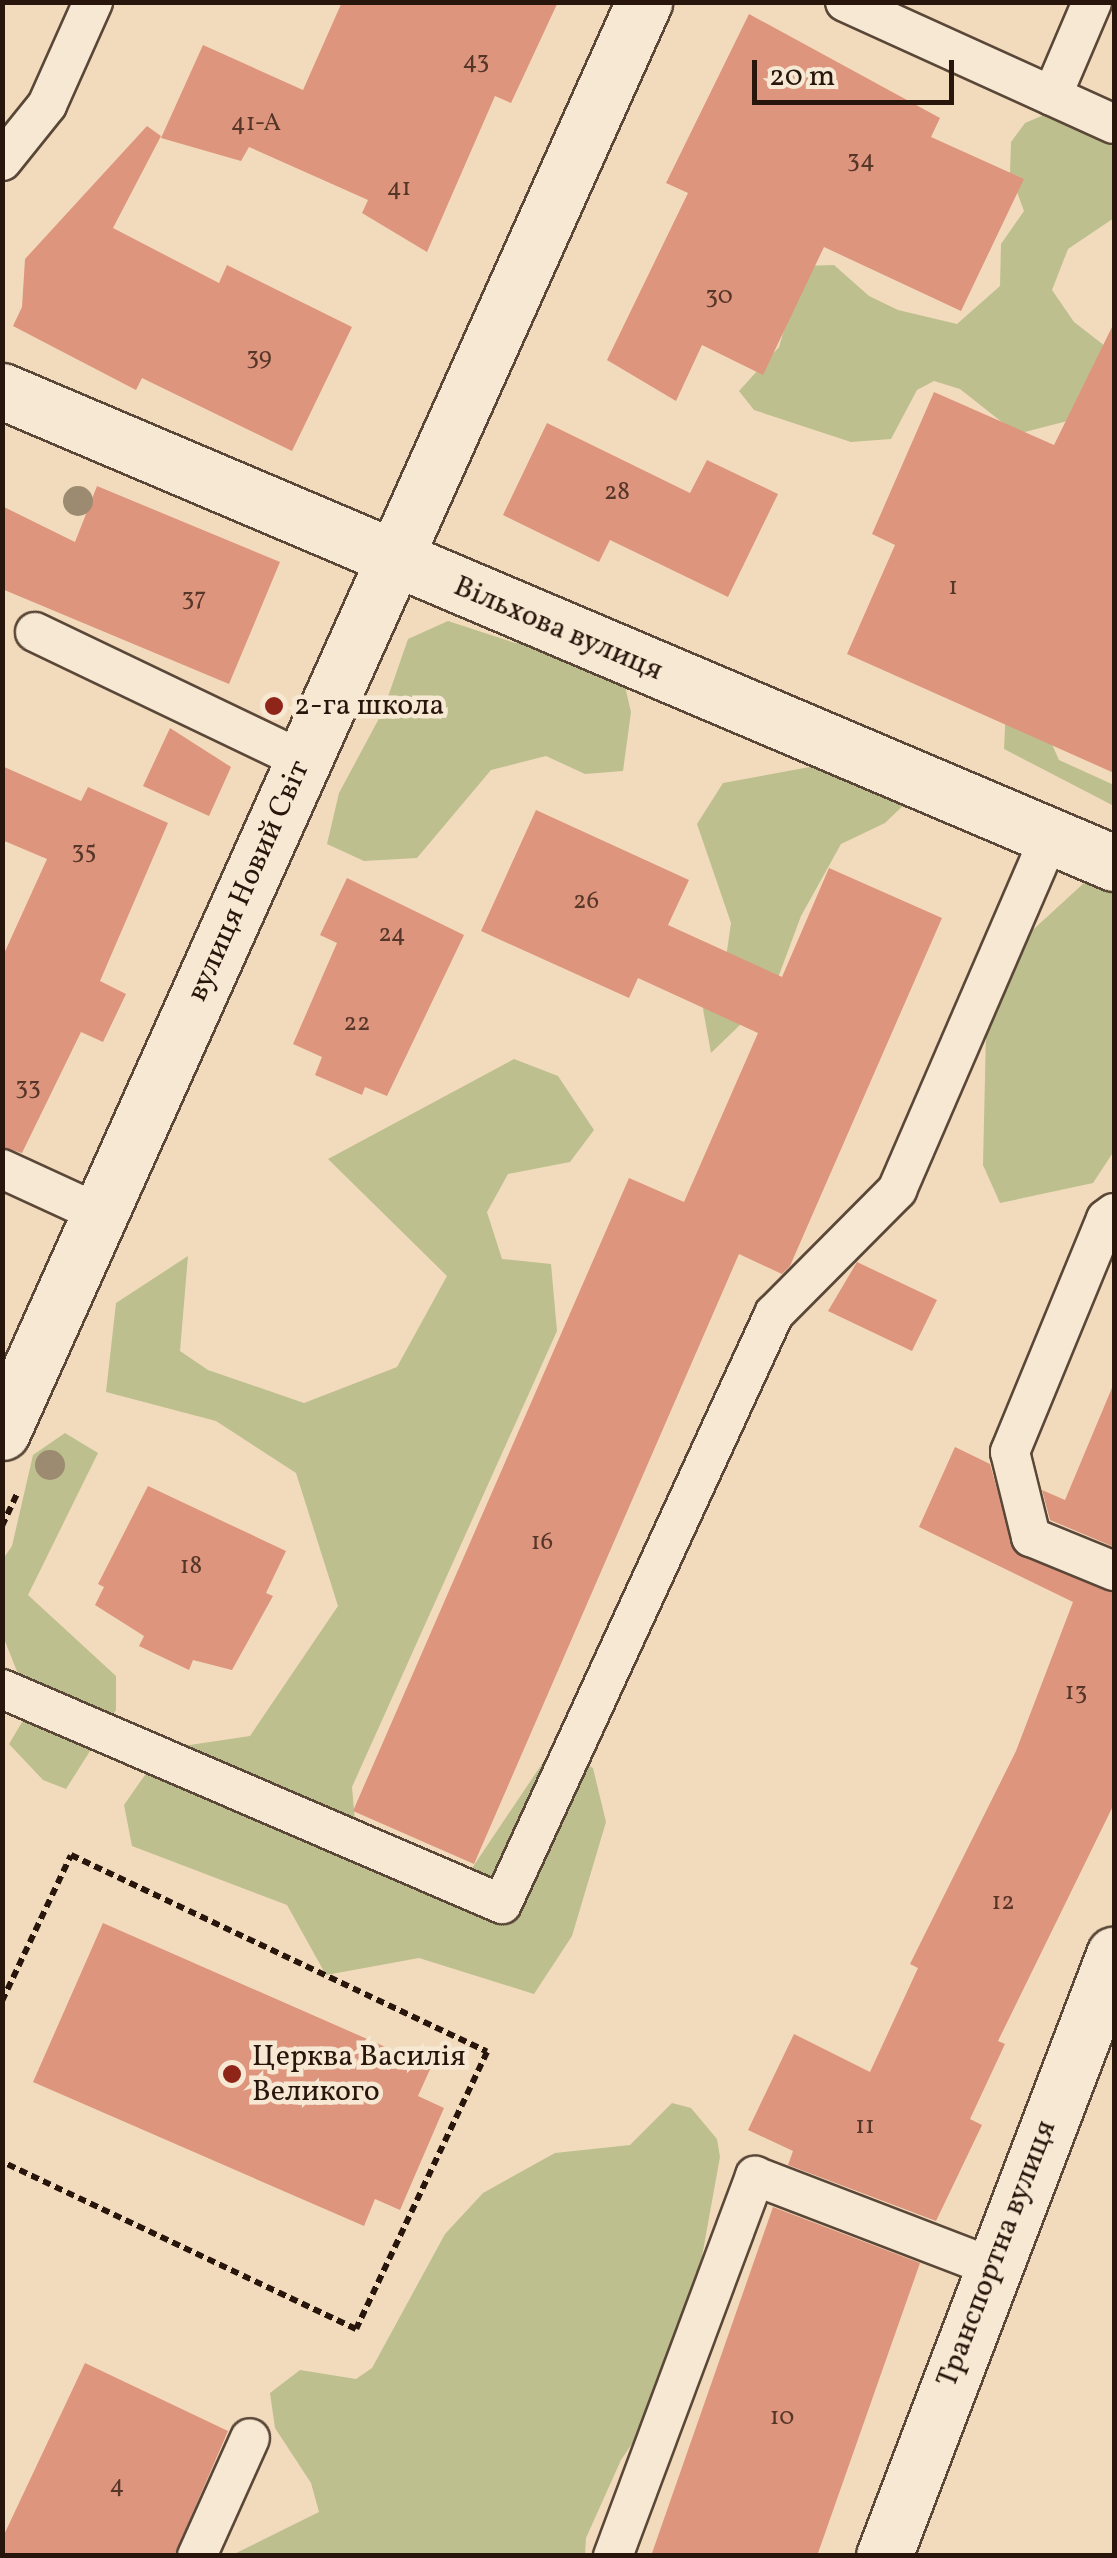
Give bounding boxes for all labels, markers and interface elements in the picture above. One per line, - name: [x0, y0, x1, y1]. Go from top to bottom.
- scale bar: [757, 40, 960, 102]
- house number: 43: [463, 47, 489, 77]
- text: 20 m: [769, 56, 835, 98]
- house number: 41-А: [231, 109, 281, 139]
- house number: 34: [847, 146, 875, 176]
- house number: 41: [387, 174, 411, 204]
- house number: 30: [705, 282, 733, 312]
- house number: 39: [246, 343, 272, 373]
- house number: 28: [604, 478, 630, 508]
- street label: Вільхова вулиця: [448, 569, 668, 689]
- house number: 1: [948, 573, 958, 603]
- house number: 37: [182, 584, 206, 614]
- place label: 2-га школа: [294, 688, 444, 724]
- marker: 2-га школа: [263, 695, 285, 717]
- street label: вулиця Новий Світ: [180, 755, 318, 1007]
- house number: 35: [72, 837, 96, 867]
- house number: 26: [573, 887, 599, 917]
- house number: 24: [378, 920, 406, 950]
- house number: 22: [344, 1009, 370, 1039]
- house number: 33: [15, 1073, 41, 1103]
- house number: 16: [531, 1528, 553, 1558]
- house number: 18: [180, 1552, 202, 1582]
- house number: 13: [1065, 1678, 1087, 1708]
- house number: 12: [991, 1888, 1015, 1918]
- place label: Церква Василія Великого: [252, 2039, 466, 2110]
- marker: Церква Василія Великого: [221, 2063, 243, 2085]
- house number: 11: [855, 2112, 875, 2142]
- street label: Транспортна вулиця: [929, 2115, 1065, 2393]
- house number: 10: [770, 2403, 794, 2433]
- house number: 4: [110, 2471, 124, 2501]

